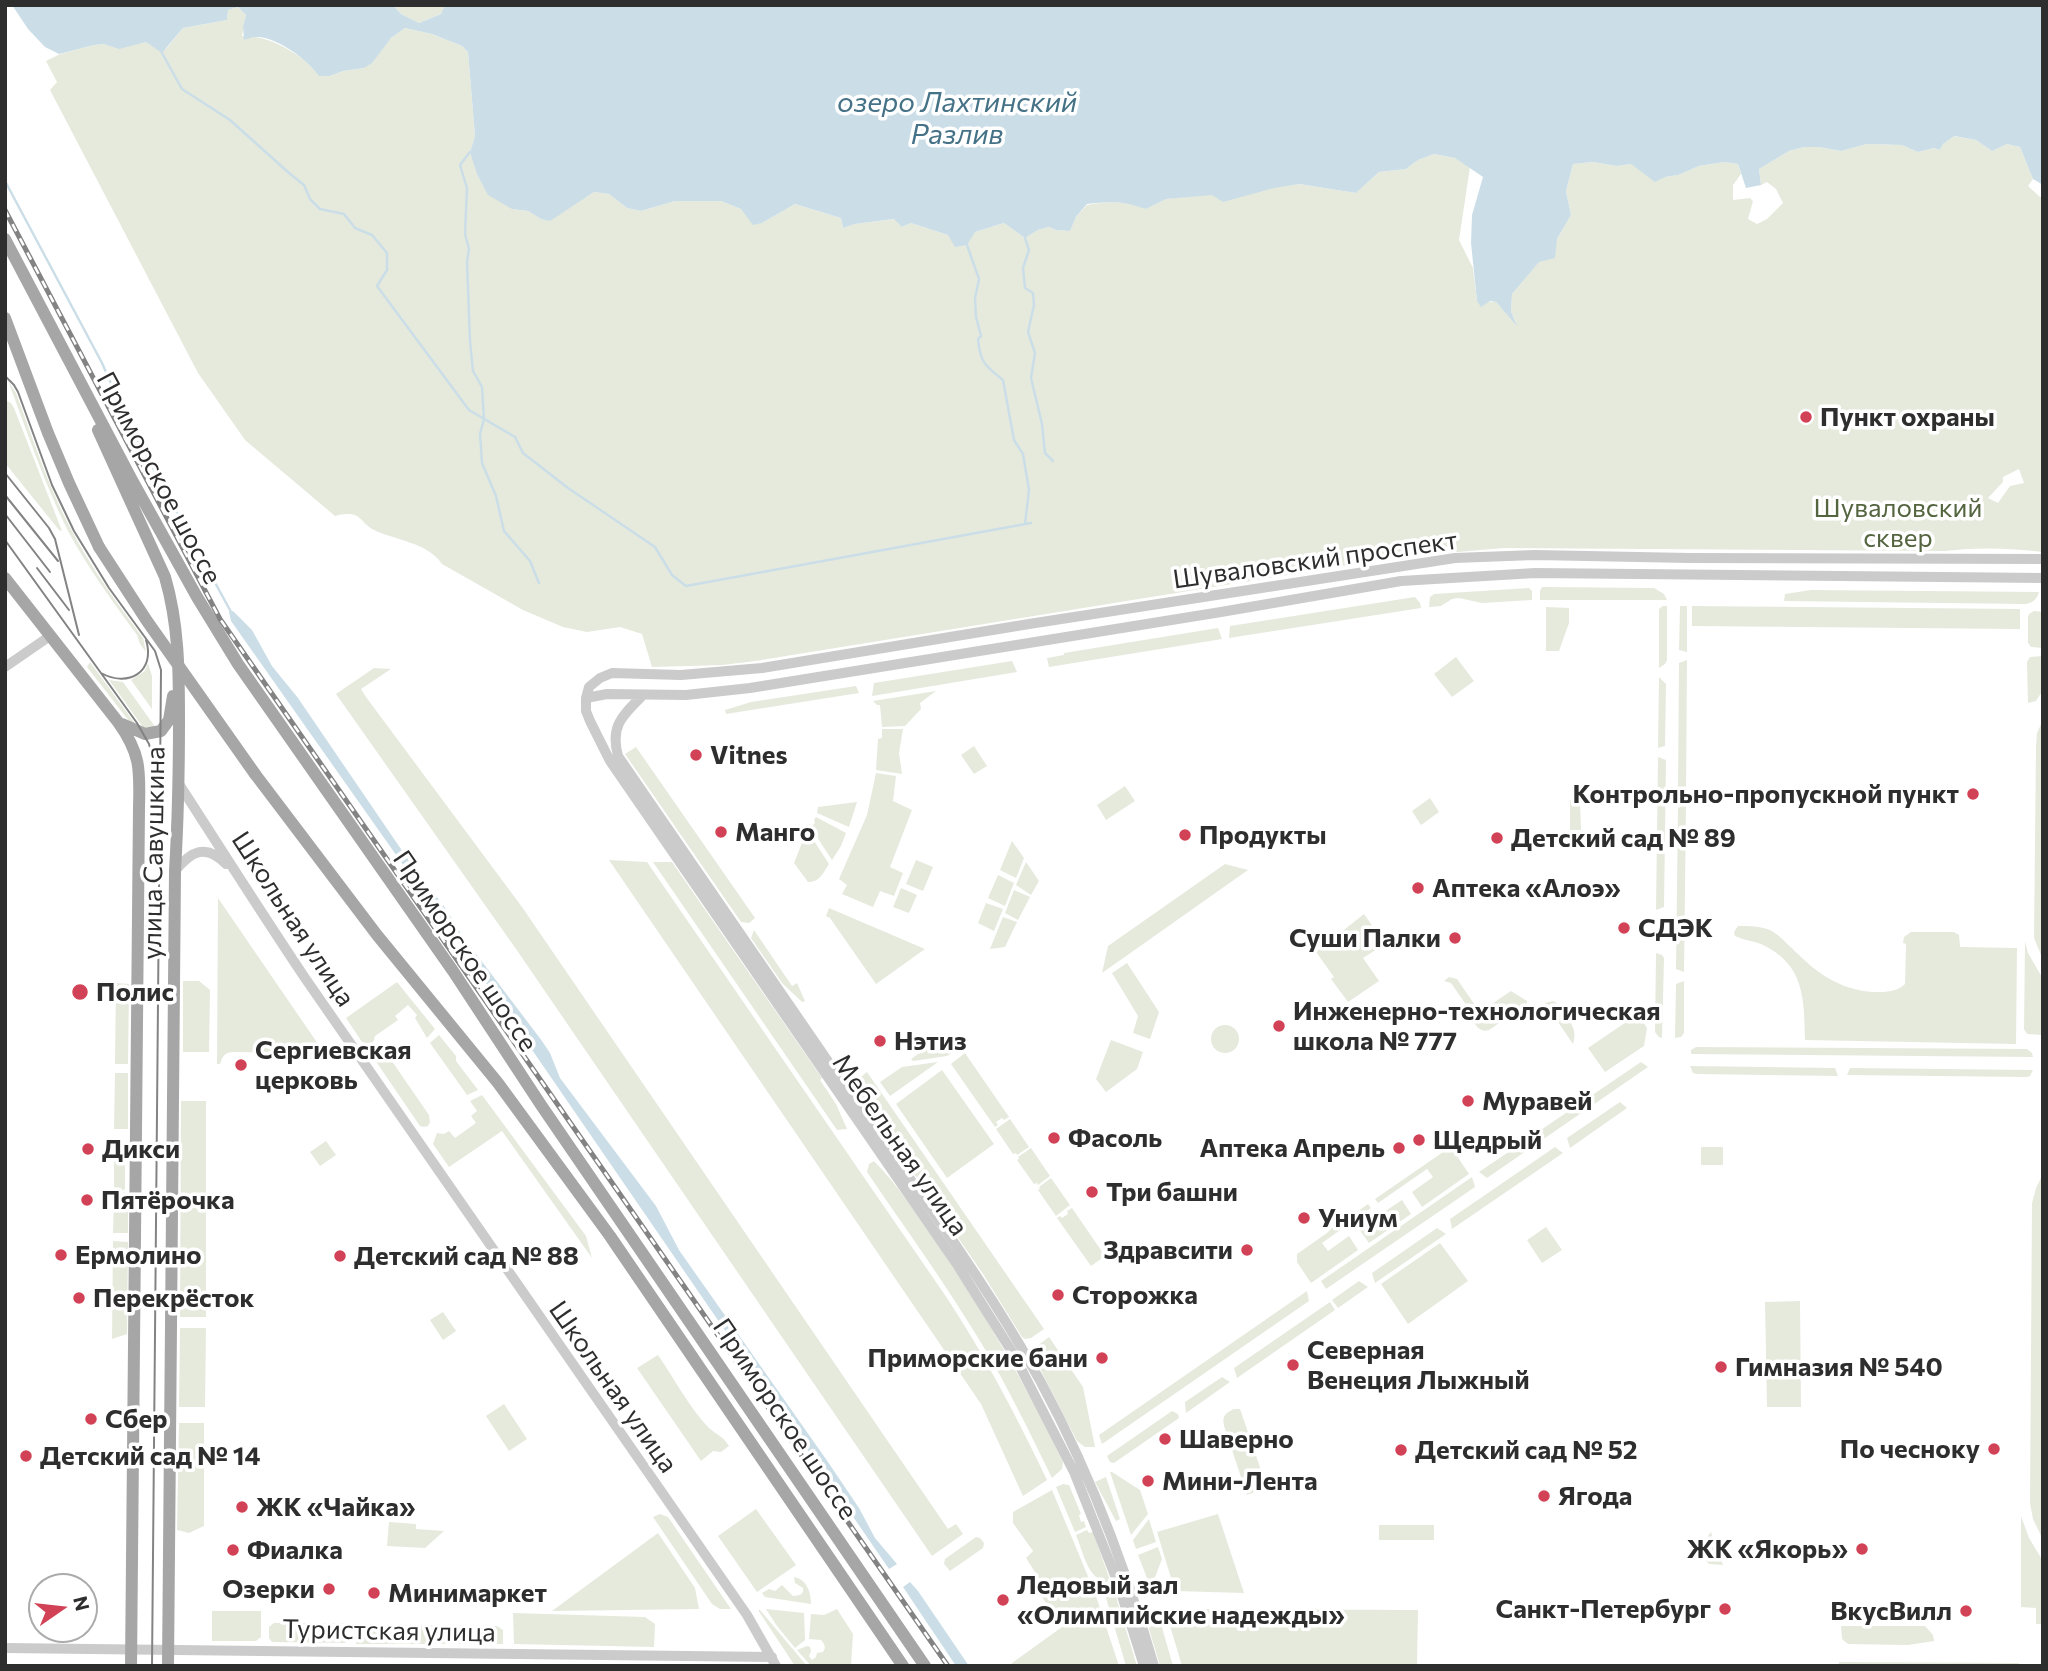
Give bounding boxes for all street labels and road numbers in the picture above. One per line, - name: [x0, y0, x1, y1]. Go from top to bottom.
- street label: Приморское шоссе: [90, 367, 228, 589]
- street label: Шуваловский проспект: [1171, 525, 1459, 595]
- street label: улица Савушкина: [137, 746, 171, 960]
- street label: Школьная улица: [225, 826, 361, 1012]
- street label: Приморское шоссе: [386, 845, 544, 1057]
- street label: Мебельная улица: [826, 1048, 974, 1242]
- street label: Школьная улица: [542, 1295, 684, 1479]
- street label: Приморское шоссе: [706, 1313, 864, 1525]
- street label: Туристская улица: [282, 1614, 496, 1648]

